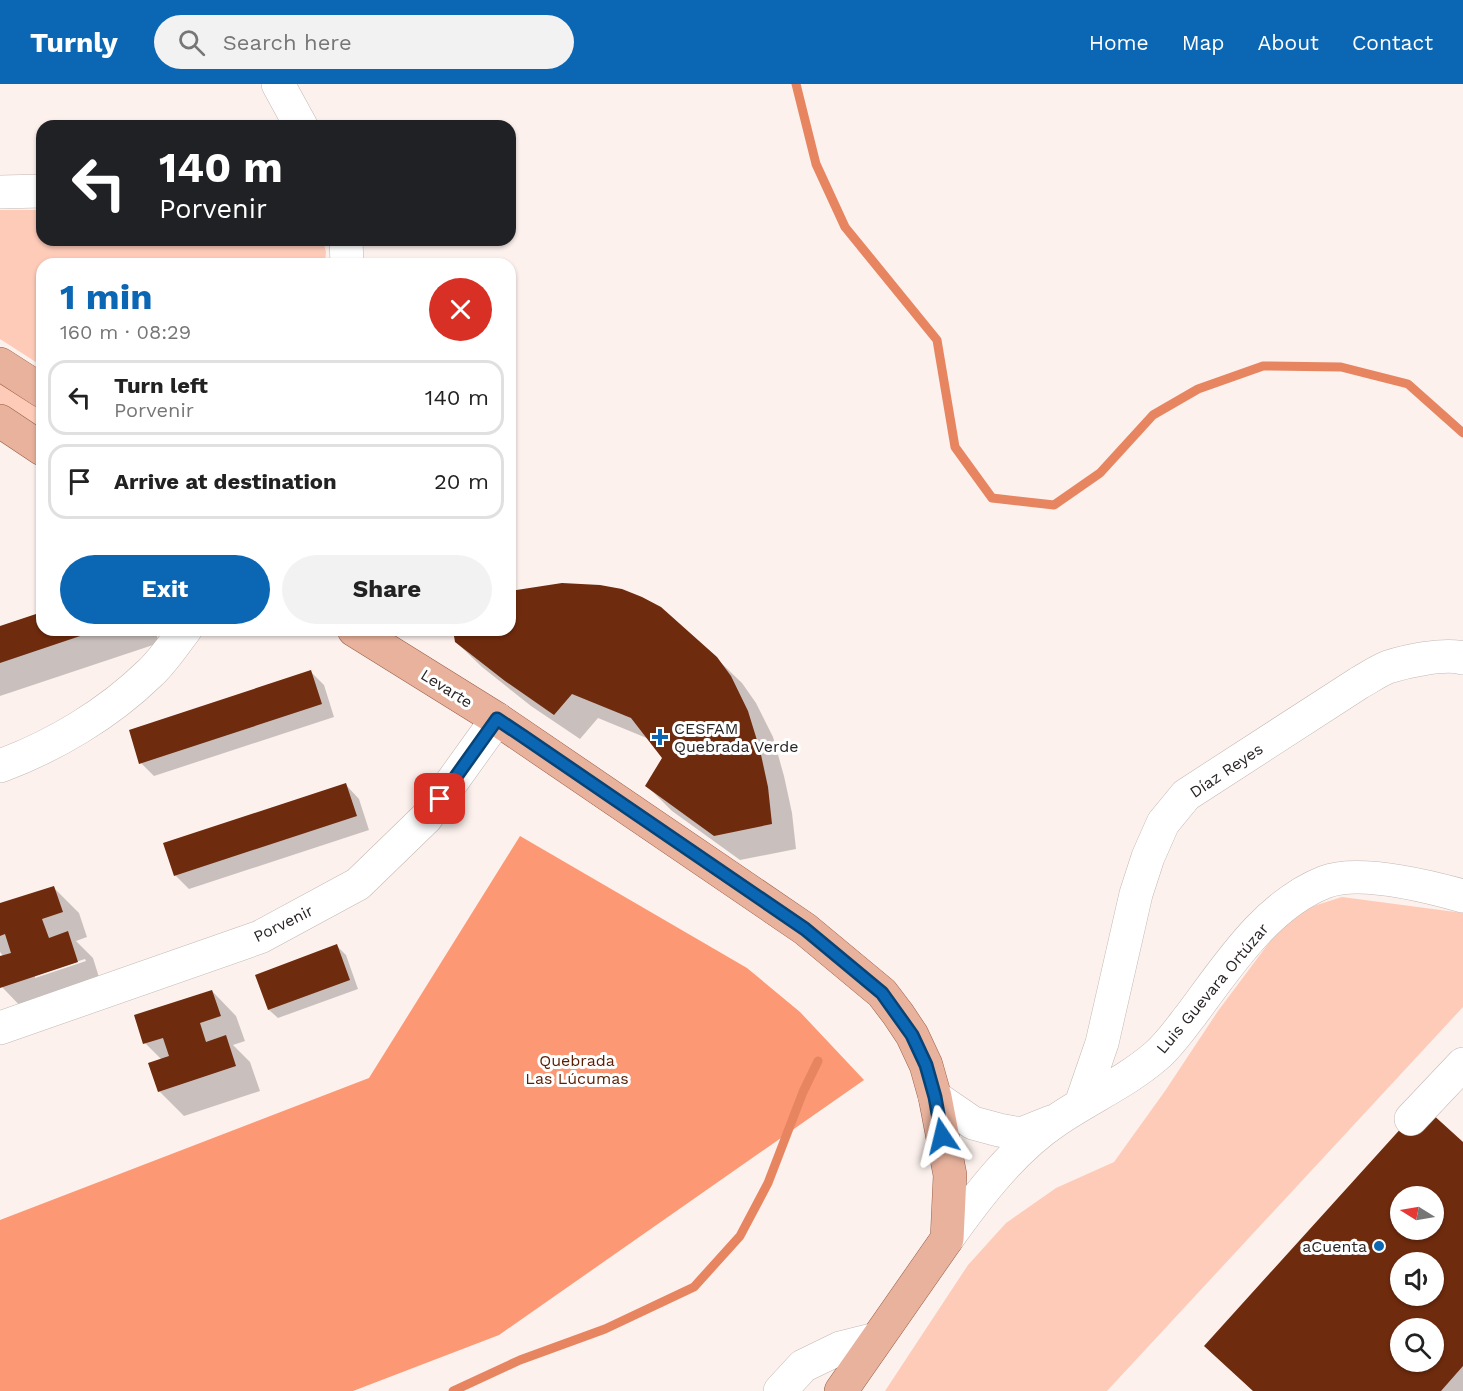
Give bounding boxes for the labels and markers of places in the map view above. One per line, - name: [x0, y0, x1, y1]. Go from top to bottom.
- place label: CESFAM Quebrada Verde: [674, 719, 799, 756]
- marker: CESFAM Quebrada Verde: [651, 728, 669, 746]
- pin: [414, 773, 465, 824]
- place label: aCuenta: [1302, 1237, 1367, 1256]
- marker: aCuenta: [1372, 1239, 1386, 1253]

